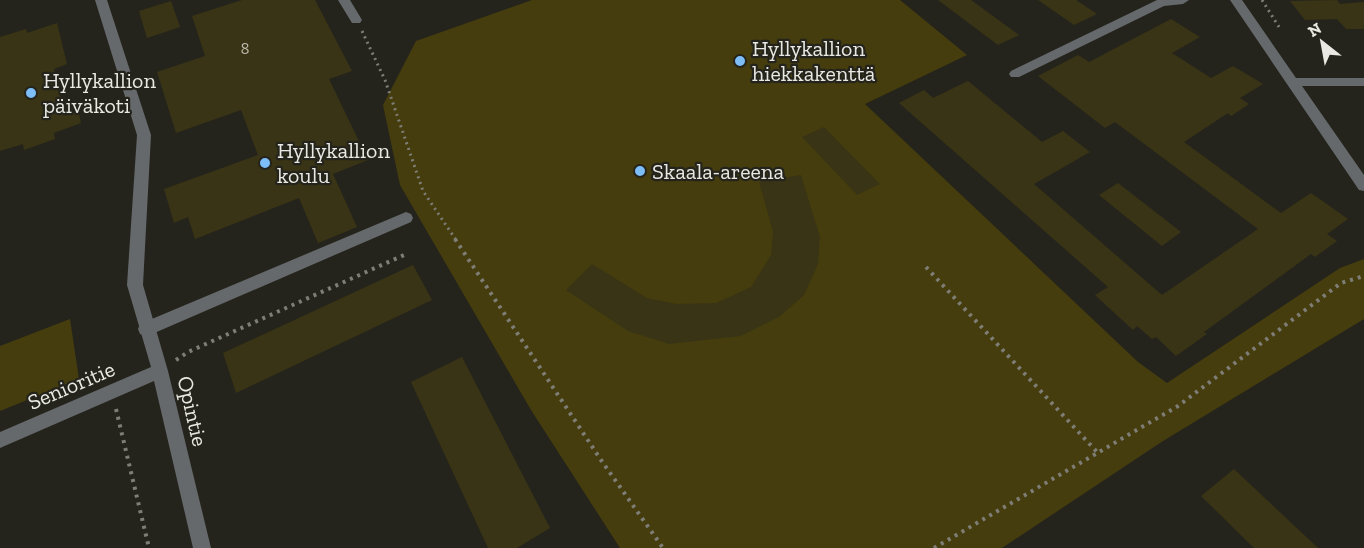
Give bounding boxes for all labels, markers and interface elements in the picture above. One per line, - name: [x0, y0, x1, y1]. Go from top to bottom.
- north arrow: [1292, 12, 1352, 72]
- text: N: [1304, 18, 1325, 41]
- place label: Hyllykallion hiekkakenttä: [752, 35, 876, 87]
- house number: 8: [241, 39, 249, 58]
- marker: Hyllykallion hiekkakenttä: [733, 54, 747, 68]
- place label: Hyllykallion päiväkoti: [43, 67, 156, 119]
- marker: Hyllykallion päiväkoti: [24, 86, 38, 100]
- place label: Hyllykallion koulu: [277, 137, 390, 189]
- marker: Hyllykallion koulu: [258, 156, 272, 170]
- place label: Skaala-areena: [652, 158, 784, 185]
- marker: Skaala-areena: [633, 164, 647, 178]
- street label: Senioritie: [23, 355, 119, 416]
- street label: Opintie: [171, 373, 214, 449]

